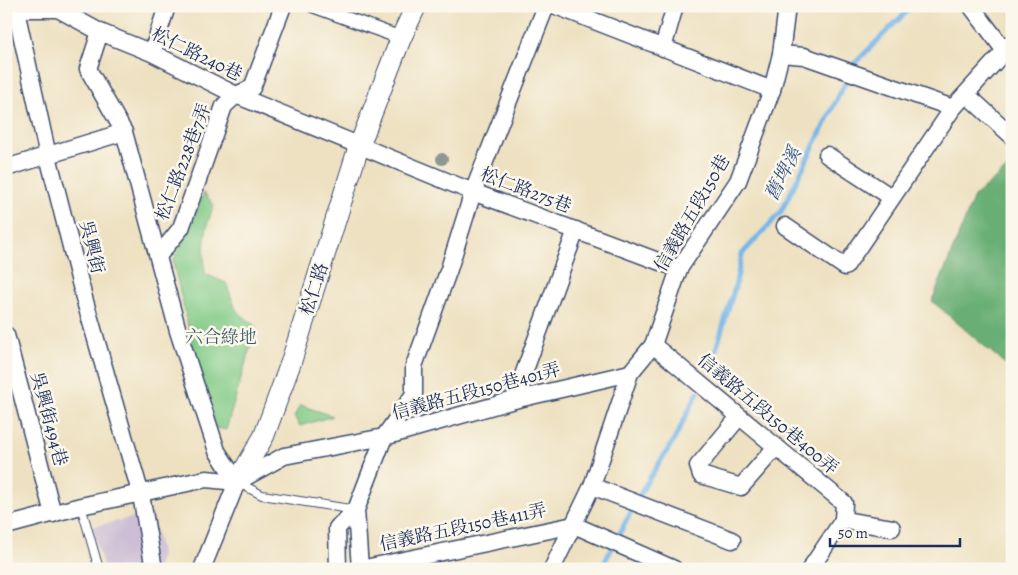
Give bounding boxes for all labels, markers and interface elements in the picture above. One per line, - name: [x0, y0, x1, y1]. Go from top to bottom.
- street label: 松仁路240巷: [148, 22, 246, 86]
- street label: 松仁路228巷7弄: [150, 100, 216, 224]
- water label: 舊埤溪: [758, 141, 808, 205]
- street label: 信義路五段150巷: [649, 150, 735, 276]
- street label: 松仁路275巷: [477, 162, 575, 218]
- street label: 吳興街: [74, 218, 110, 276]
- street label: 松仁路: [294, 260, 334, 318]
- park label: 六合綠地: [185, 325, 257, 349]
- street label: 信義路五段150巷400弄: [693, 348, 843, 480]
- street label: 信義路五段150巷401弄: [389, 357, 563, 425]
- street label: 吳興街494巷: [25, 369, 73, 469]
- street label: 信義路五段150巷411弄: [377, 498, 549, 556]
- scale bar: [830, 515, 960, 547]
- text: 50 m: [838, 523, 868, 543]

